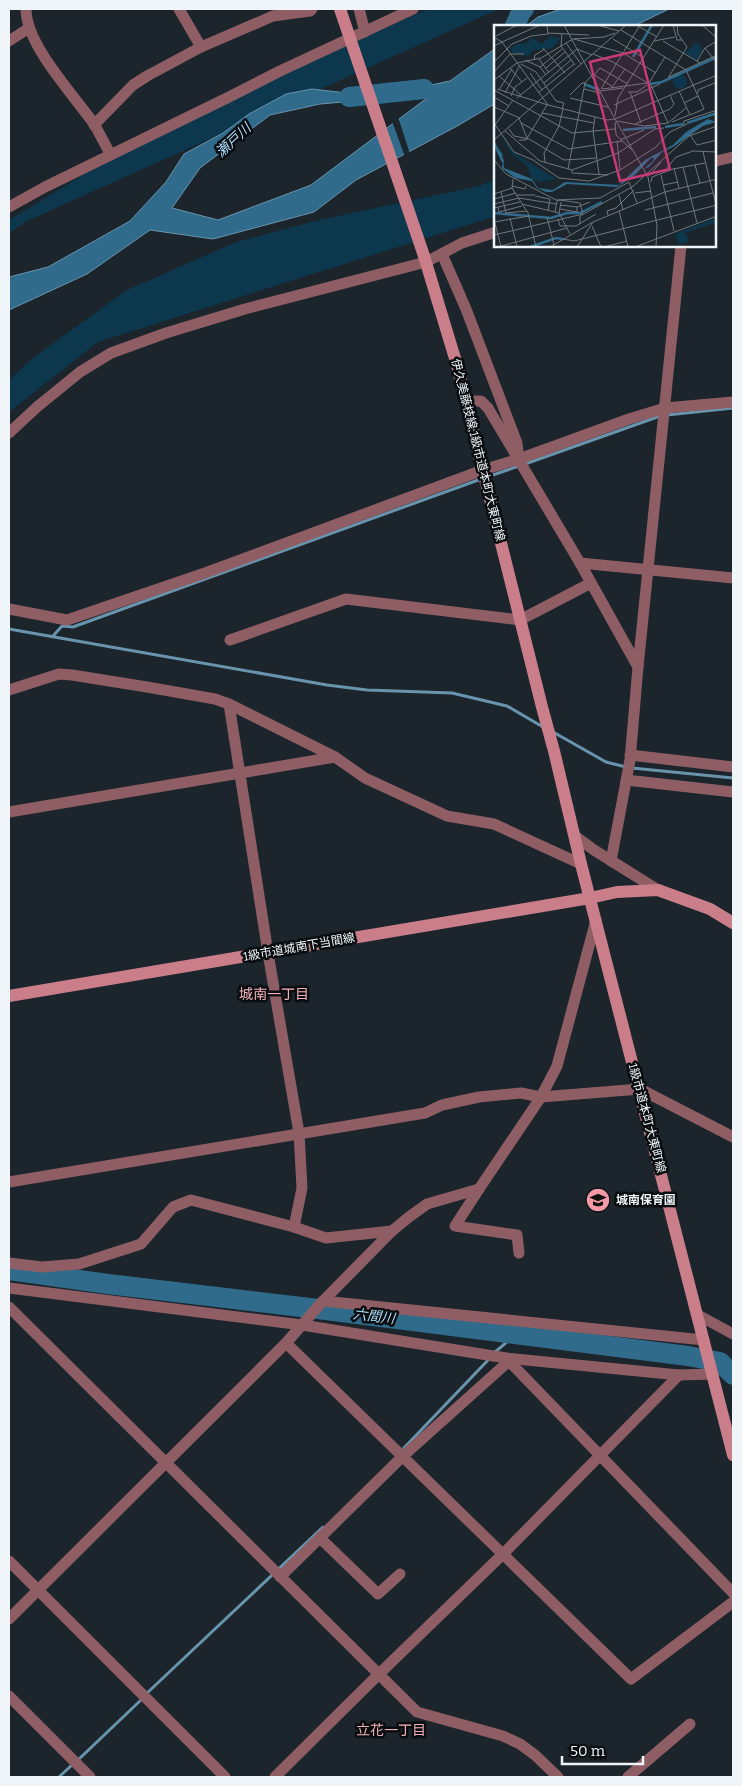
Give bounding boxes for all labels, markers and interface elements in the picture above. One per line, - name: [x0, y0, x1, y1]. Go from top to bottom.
- inset map: [494, 25, 717, 248]
- water label: 瀬戸川: [212, 118, 256, 161]
- street label: 伊久美藤枝線;1級市道本町大東町線: [449, 357, 507, 543]
- street label: 1級市道城南下当間線: [242, 930, 356, 964]
- district label: 城南一丁目: [239, 986, 309, 1003]
- street label: 1級市道本町大東町線: [626, 1062, 668, 1174]
- school or university icon: 城南保育園: [585, 1187, 611, 1213]
- place label: 城南保育園: [616, 1193, 676, 1207]
- water label: 六間川: [352, 1306, 398, 1328]
- district label: 立花一丁目: [356, 1722, 426, 1739]
- scale bar: [562, 1734, 643, 1766]
- text: 50 m: [570, 1742, 606, 1760]

